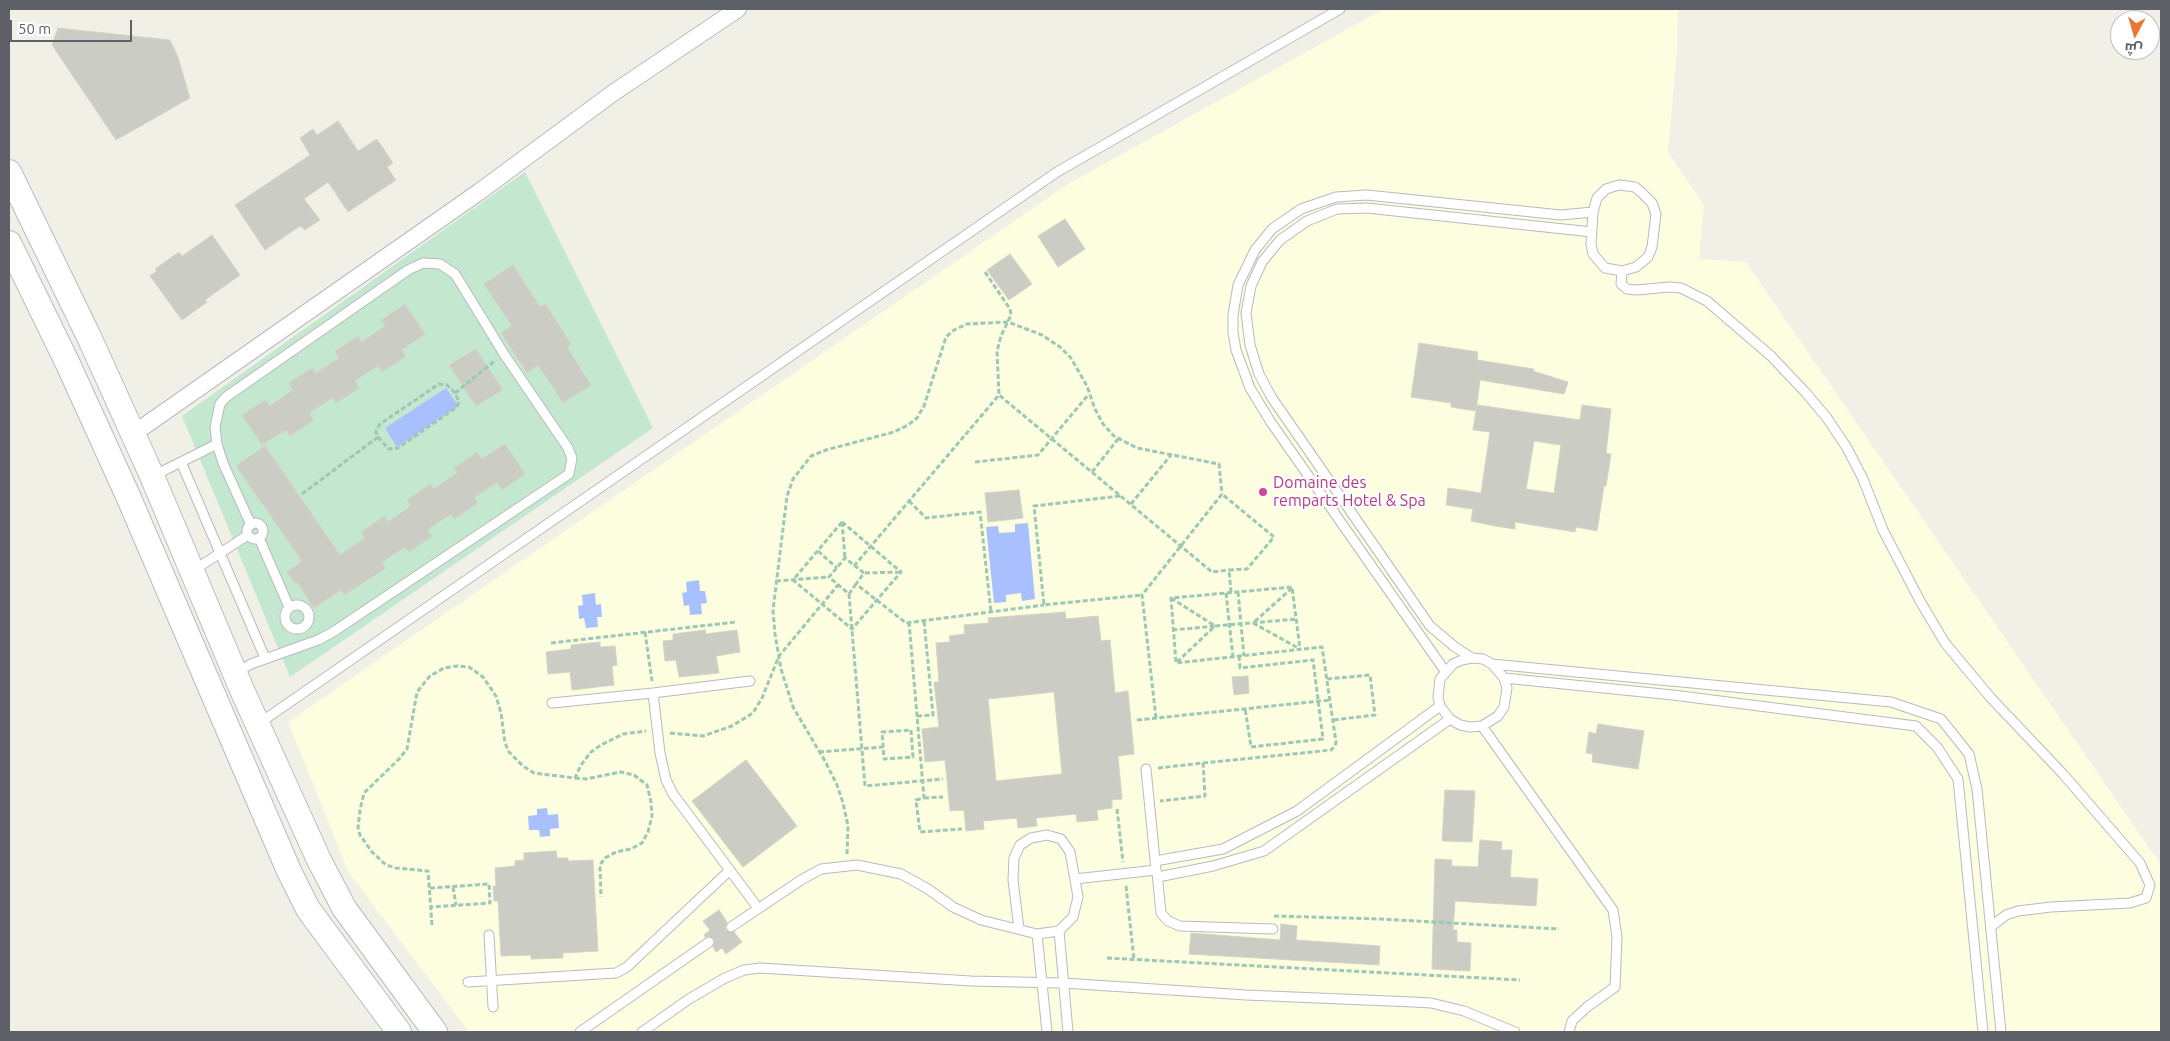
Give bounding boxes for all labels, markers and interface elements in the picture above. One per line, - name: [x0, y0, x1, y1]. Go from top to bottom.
- scale bar: [12, 10, 135, 42]
- north arrow: [2110, 10, 2160, 60]
- text: 50 m: [18, 20, 51, 37]
- text: ش: [2124, 40, 2143, 58]
- place label: Domaine des remparts Hotel & Spa: [1273, 473, 1426, 511]
- marker: Domaine des remparts Hotel & Spa: [1257, 486, 1269, 498]

